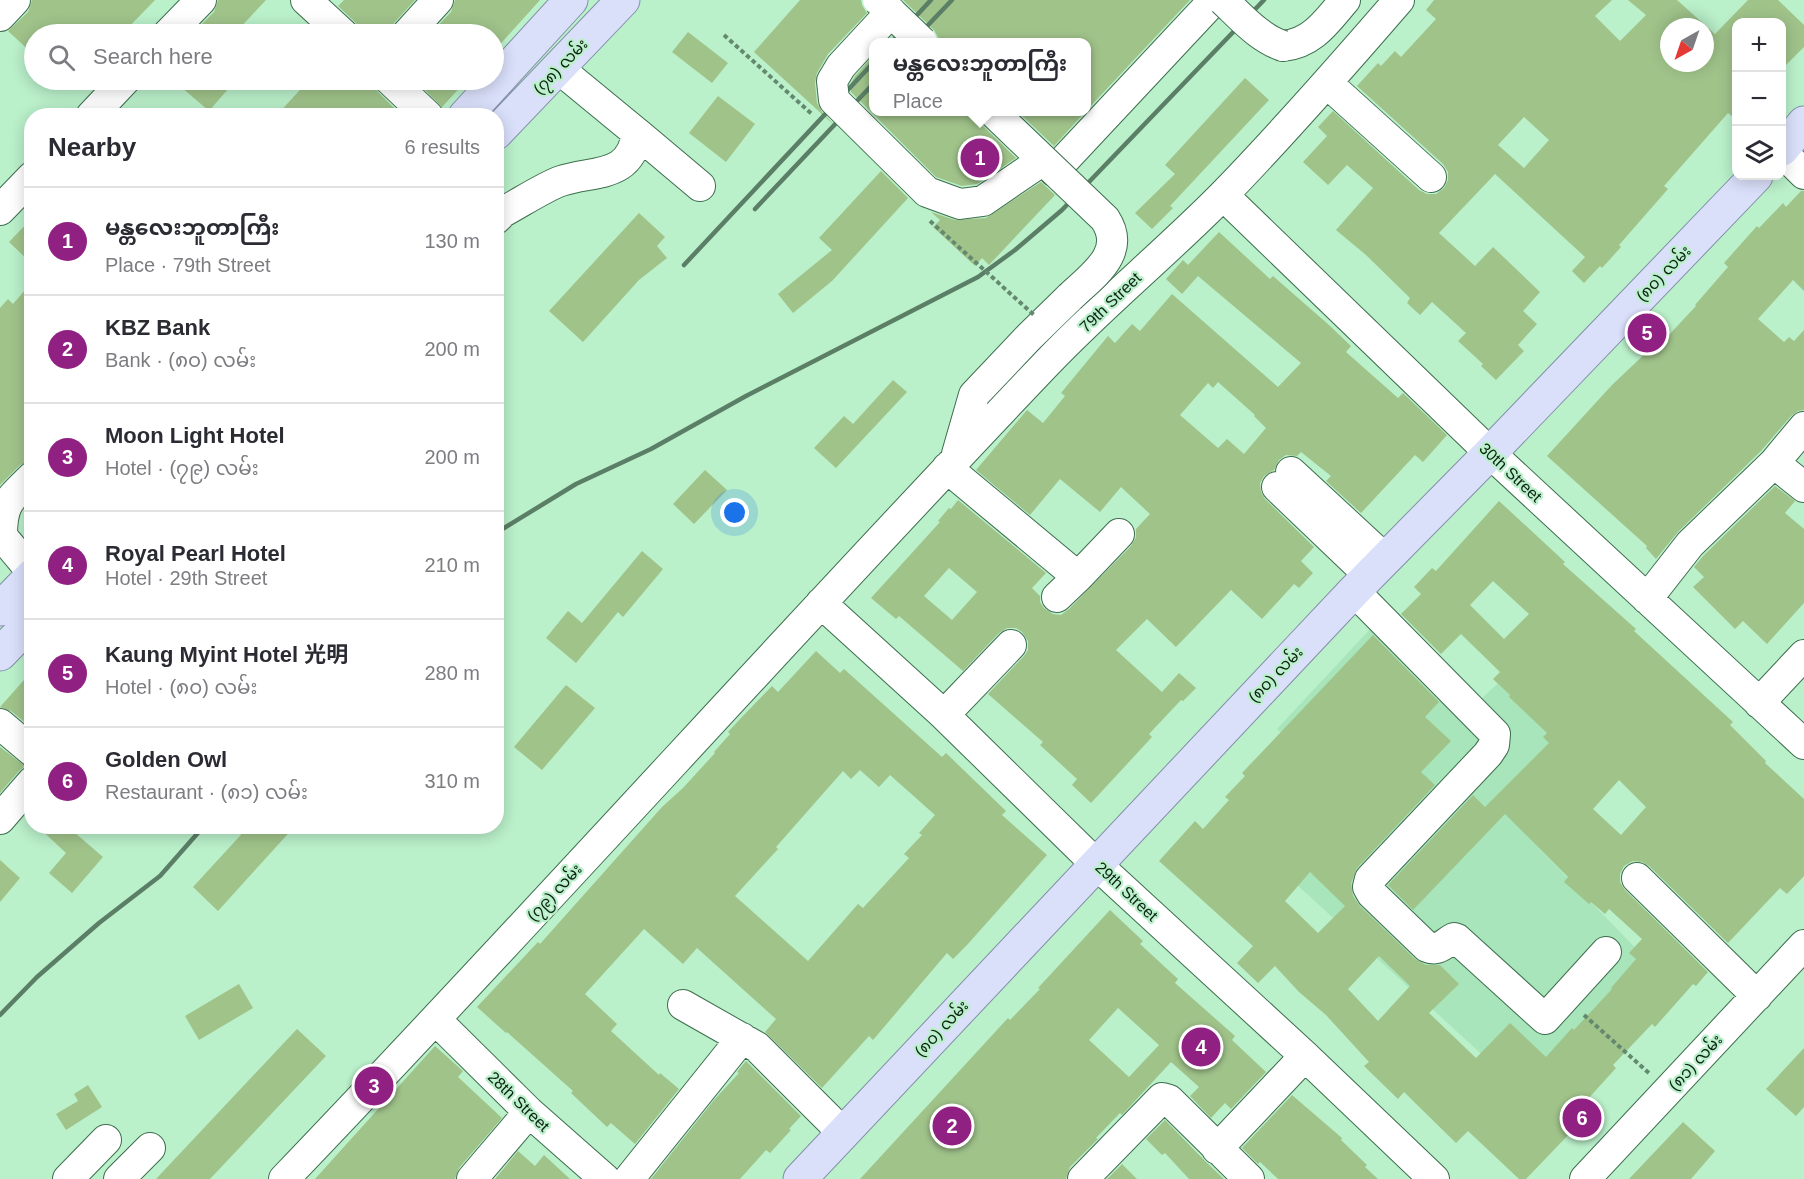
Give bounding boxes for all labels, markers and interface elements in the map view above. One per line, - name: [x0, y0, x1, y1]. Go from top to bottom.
- north arrow: [1660, 18, 1714, 72]
- map controls: [1732, 18, 1786, 180]
- button: +: [1732, 18, 1786, 72]
- search box: [24, 24, 504, 90]
- street label: (၇၈) လမ်း: [528, 33, 594, 101]
- popup: [869, 38, 1091, 116]
- icon: search: [45, 41, 78, 74]
- text: Search here: [93, 44, 213, 69]
- text: မန္တလေးဘူတာကြီး: [893, 51, 1067, 76]
- button: −: [1732, 72, 1786, 126]
- text: Place: [893, 90, 943, 112]
- button: layers: [1732, 126, 1786, 180]
- text: Nearby: [48, 132, 136, 162]
- text: 6 results: [404, 136, 480, 158]
- pin: 1: [960, 136, 1000, 180]
- text: မန္တလေးဘူတာကြီး: [105, 215, 280, 240]
- text: 1: [62, 230, 73, 252]
- text: 130 m: [424, 230, 480, 252]
- street label: (၈၀) လမ်း: [1631, 240, 1694, 305]
- text: Place · 79th Street: [105, 254, 271, 276]
- street label: 79th Street: [1076, 269, 1145, 336]
- pin: 5: [1628, 310, 1666, 356]
- text: KBZ Bank: [105, 315, 210, 340]
- text: 2: [62, 338, 73, 360]
- text: 200 m: [424, 338, 480, 360]
- text: Bank · (၈၀) လမ်း: [105, 349, 256, 371]
- text: Moon Light Hotel: [105, 423, 285, 448]
- street label: 30th Street: [1476, 439, 1545, 506]
- text: 3: [62, 446, 73, 468]
- text: 200 m: [424, 446, 480, 468]
- text: Hotel · (၇၉) လမ်း: [105, 457, 259, 479]
- your location: [720, 498, 749, 527]
- text: Royal Pearl Hotel: [105, 541, 286, 566]
- text: 4: [62, 554, 73, 576]
- text: 210 m: [424, 554, 480, 576]
- text: Hotel · 29th Street: [105, 567, 267, 589]
- street label: (၈၀) လမ်း: [1243, 641, 1306, 706]
- text: Kaung Myint Hotel 光明: [105, 642, 348, 667]
- text: 5: [62, 662, 73, 684]
- text: 280 m: [424, 662, 480, 684]
- text: Hotel · (၈၀) လမ်း: [105, 676, 257, 698]
- text: Golden Owl: [105, 747, 227, 772]
- text: 6: [62, 770, 73, 792]
- text: 310 m: [424, 770, 480, 792]
- text: Restaurant · (၈၁) လမ်း: [105, 781, 308, 803]
- street label: (၇၉) လမ်း: [522, 858, 589, 928]
- street label: 29th Street: [1092, 858, 1161, 925]
- street label: (၈၀) လမ်း: [909, 995, 972, 1060]
- pin: 4: [1182, 1024, 1220, 1070]
- street label: (၈၁) လမ်း: [1663, 1029, 1725, 1094]
- pin: 3: [354, 1064, 394, 1108]
- street label: 28th Street: [485, 1068, 553, 1135]
- pin: 6: [1562, 1096, 1602, 1140]
- pin: 2: [932, 1104, 972, 1148]

